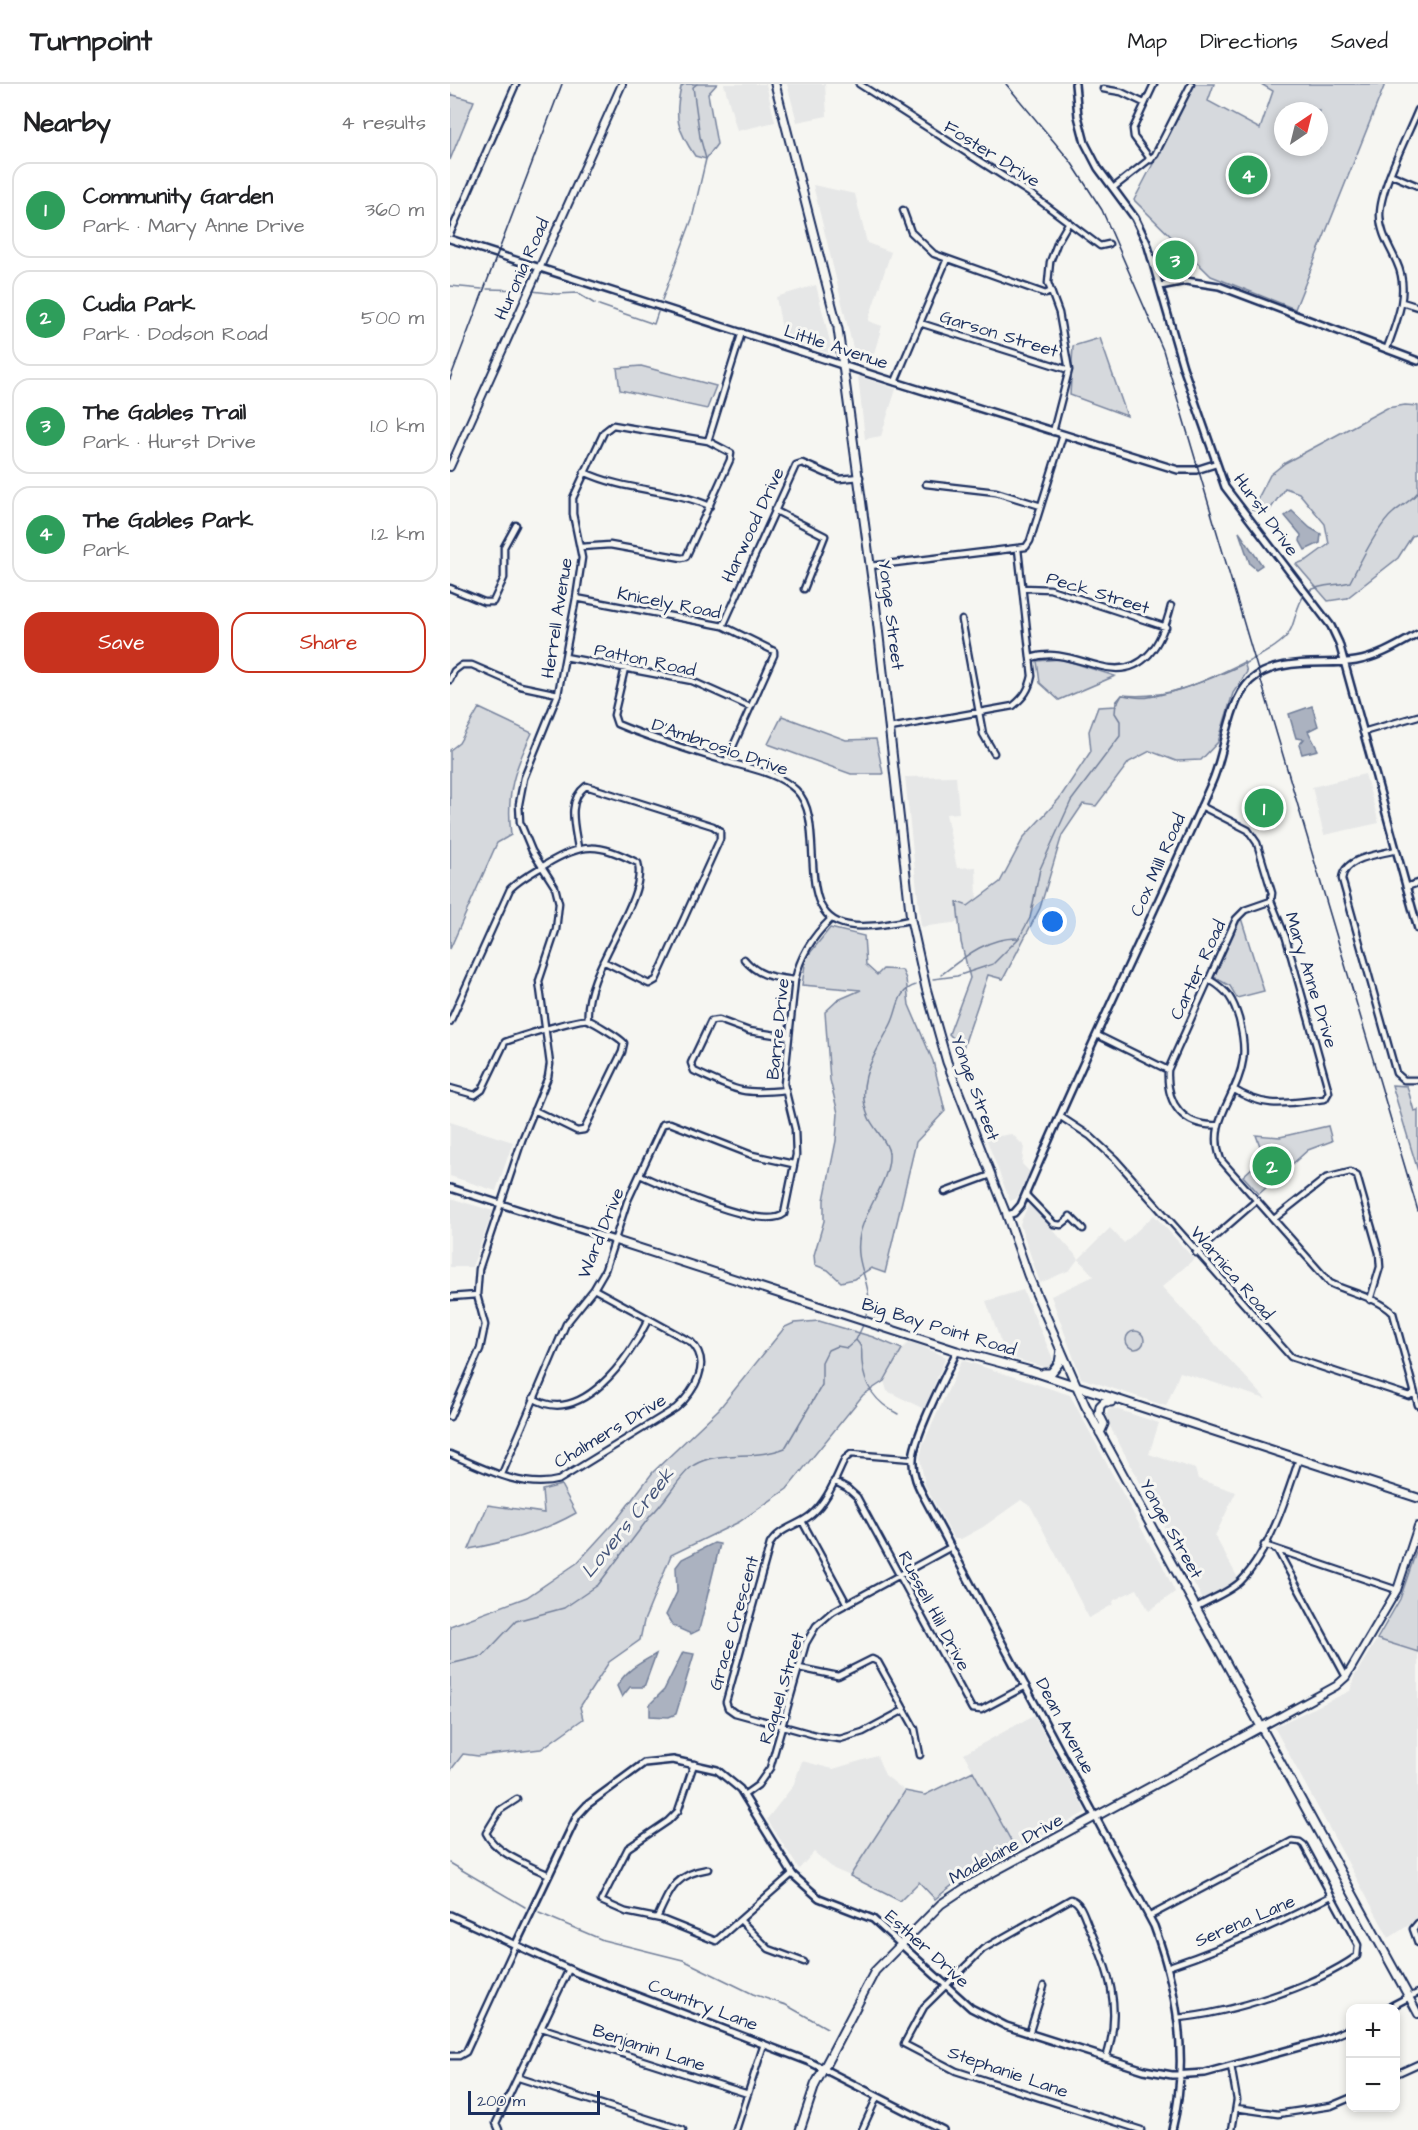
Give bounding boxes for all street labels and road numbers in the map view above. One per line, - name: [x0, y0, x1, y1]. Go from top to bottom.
- street label: Foster Drive: [939, 114, 1045, 194]
- street label: Huronia Road: [488, 214, 556, 324]
- street label: Garson Street: [937, 304, 1062, 364]
- street label: Little Avenue: [781, 318, 891, 376]
- street label: Harwood Drive: [715, 463, 791, 587]
- street label: Hurst Drive: [1227, 468, 1305, 562]
- street label: Herrell Avenue: [535, 556, 579, 680]
- street label: Yonge Street: [871, 559, 910, 672]
- street label: Peck Street: [1043, 565, 1153, 621]
- street label: Knicely Road: [615, 581, 723, 626]
- street label: Patton Road: [592, 637, 698, 683]
- street label: D'Ambrosio Drive: [648, 712, 792, 782]
- street label: Cox Mill Road: [1124, 809, 1192, 921]
- street label: Mary Anne Drive: [1277, 909, 1344, 1052]
- street label: Carter Road: [1164, 916, 1232, 1024]
- street label: Barre Drive: [760, 977, 796, 1081]
- street label: Yonge Street: [943, 1032, 1006, 1145]
- street label: Ward Drive: [571, 1184, 631, 1282]
- street label: Warnica Road: [1184, 1221, 1280, 1325]
- street label: Big Bay Point Road: [858, 1292, 1019, 1363]
- street label: Chalmers Drive: [549, 1387, 671, 1474]
- street label: Yonge Street: [1132, 1475, 1209, 1584]
- street label: Russell Hill Drive: [892, 1547, 976, 1676]
- street label: Grace Crescent: [703, 1552, 765, 1693]
- street label: Raquel Street: [753, 1628, 811, 1747]
- street label: Dean Avenue: [1029, 1674, 1101, 1779]
- street label: Madelaine Drive: [944, 1807, 1068, 1891]
- street label: Serena Lane: [1191, 1889, 1299, 1953]
- street label: Esther Drive: [879, 1904, 975, 1994]
- street label: Country Lane: [644, 1973, 762, 2038]
- street label: Benjamin Lane: [589, 2018, 709, 2078]
- street label: Stephanie Lane: [945, 2040, 1072, 2104]

